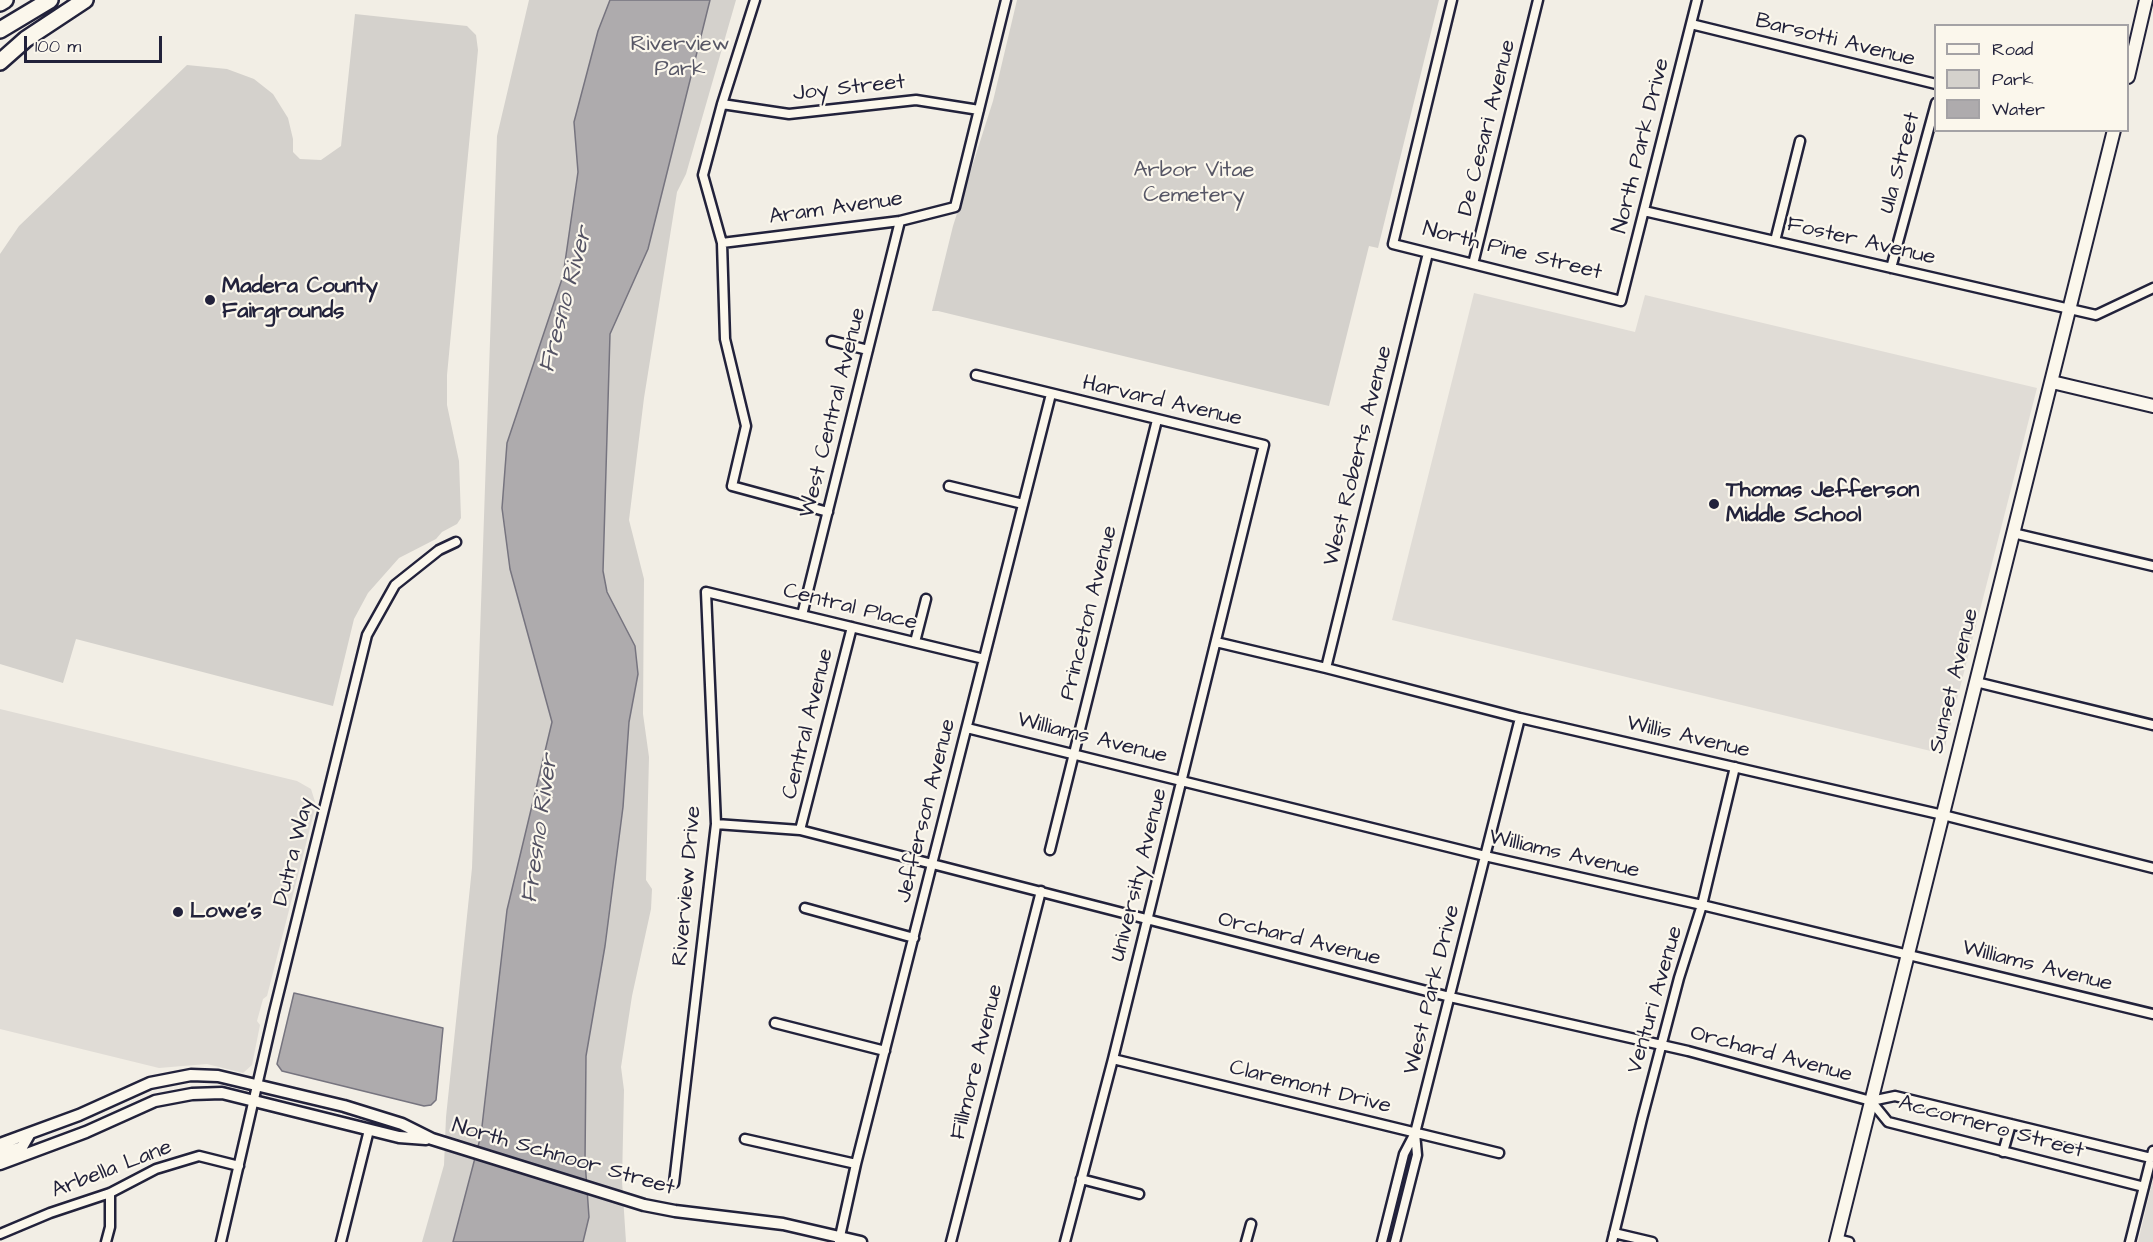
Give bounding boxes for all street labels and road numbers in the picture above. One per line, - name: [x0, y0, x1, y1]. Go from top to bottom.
- street label: Barsotti Avenue: [1752, 8, 1918, 74]
- street label: De Cesari Avenue: [1453, 37, 1523, 219]
- street label: North Park Drive: [1607, 56, 1677, 236]
- street label: Joy Street: [792, 70, 906, 108]
- street label: Ula Street: [1875, 110, 1927, 216]
- street label: Aram Avenue: [767, 187, 905, 231]
- street label: Foster Avenue: [1784, 212, 1938, 272]
- street label: North Pine Street: [1420, 217, 1604, 287]
- street label: West Central Avenue: [795, 305, 873, 521]
- street label: West Roberts Avenue: [1319, 343, 1399, 569]
- street label: Harvard Avenue: [1080, 371, 1244, 433]
- street label: Princeton Avenue: [1056, 523, 1124, 703]
- street label: Central Place: [780, 579, 920, 637]
- street label: Sunset Avenue: [1924, 606, 1986, 756]
- street label: Central Avenue: [778, 646, 840, 802]
- street label: Williams Avenue: [1014, 708, 1170, 770]
- street label: Willis Avenue: [1624, 711, 1752, 765]
- street label: Jefferson Avenue: [891, 716, 963, 906]
- street label: University Avenue: [1106, 786, 1174, 964]
- street label: Dutra Way: [269, 795, 321, 909]
- street label: Riverview Drive: [668, 805, 708, 967]
- street label: Williams Avenue: [1486, 825, 1642, 885]
- street label: West Park Drive: [1399, 902, 1467, 1078]
- street label: Orchard Avenue: [1215, 907, 1383, 973]
- street label: Venturi Avenue: [1622, 923, 1690, 1077]
- street label: Williams Avenue: [1959, 936, 2115, 998]
- street label: Fillmore Avenue: [946, 982, 1010, 1142]
- street label: Orchard Avenue: [1687, 1021, 1855, 1089]
- street label: Claremont Drive: [1227, 1055, 1393, 1121]
- street label: Accornero Street: [1896, 1091, 2086, 1165]
- street label: North Schnoor Street: [449, 1114, 677, 1202]
- street label: Arbella Lane: [48, 1135, 176, 1205]

